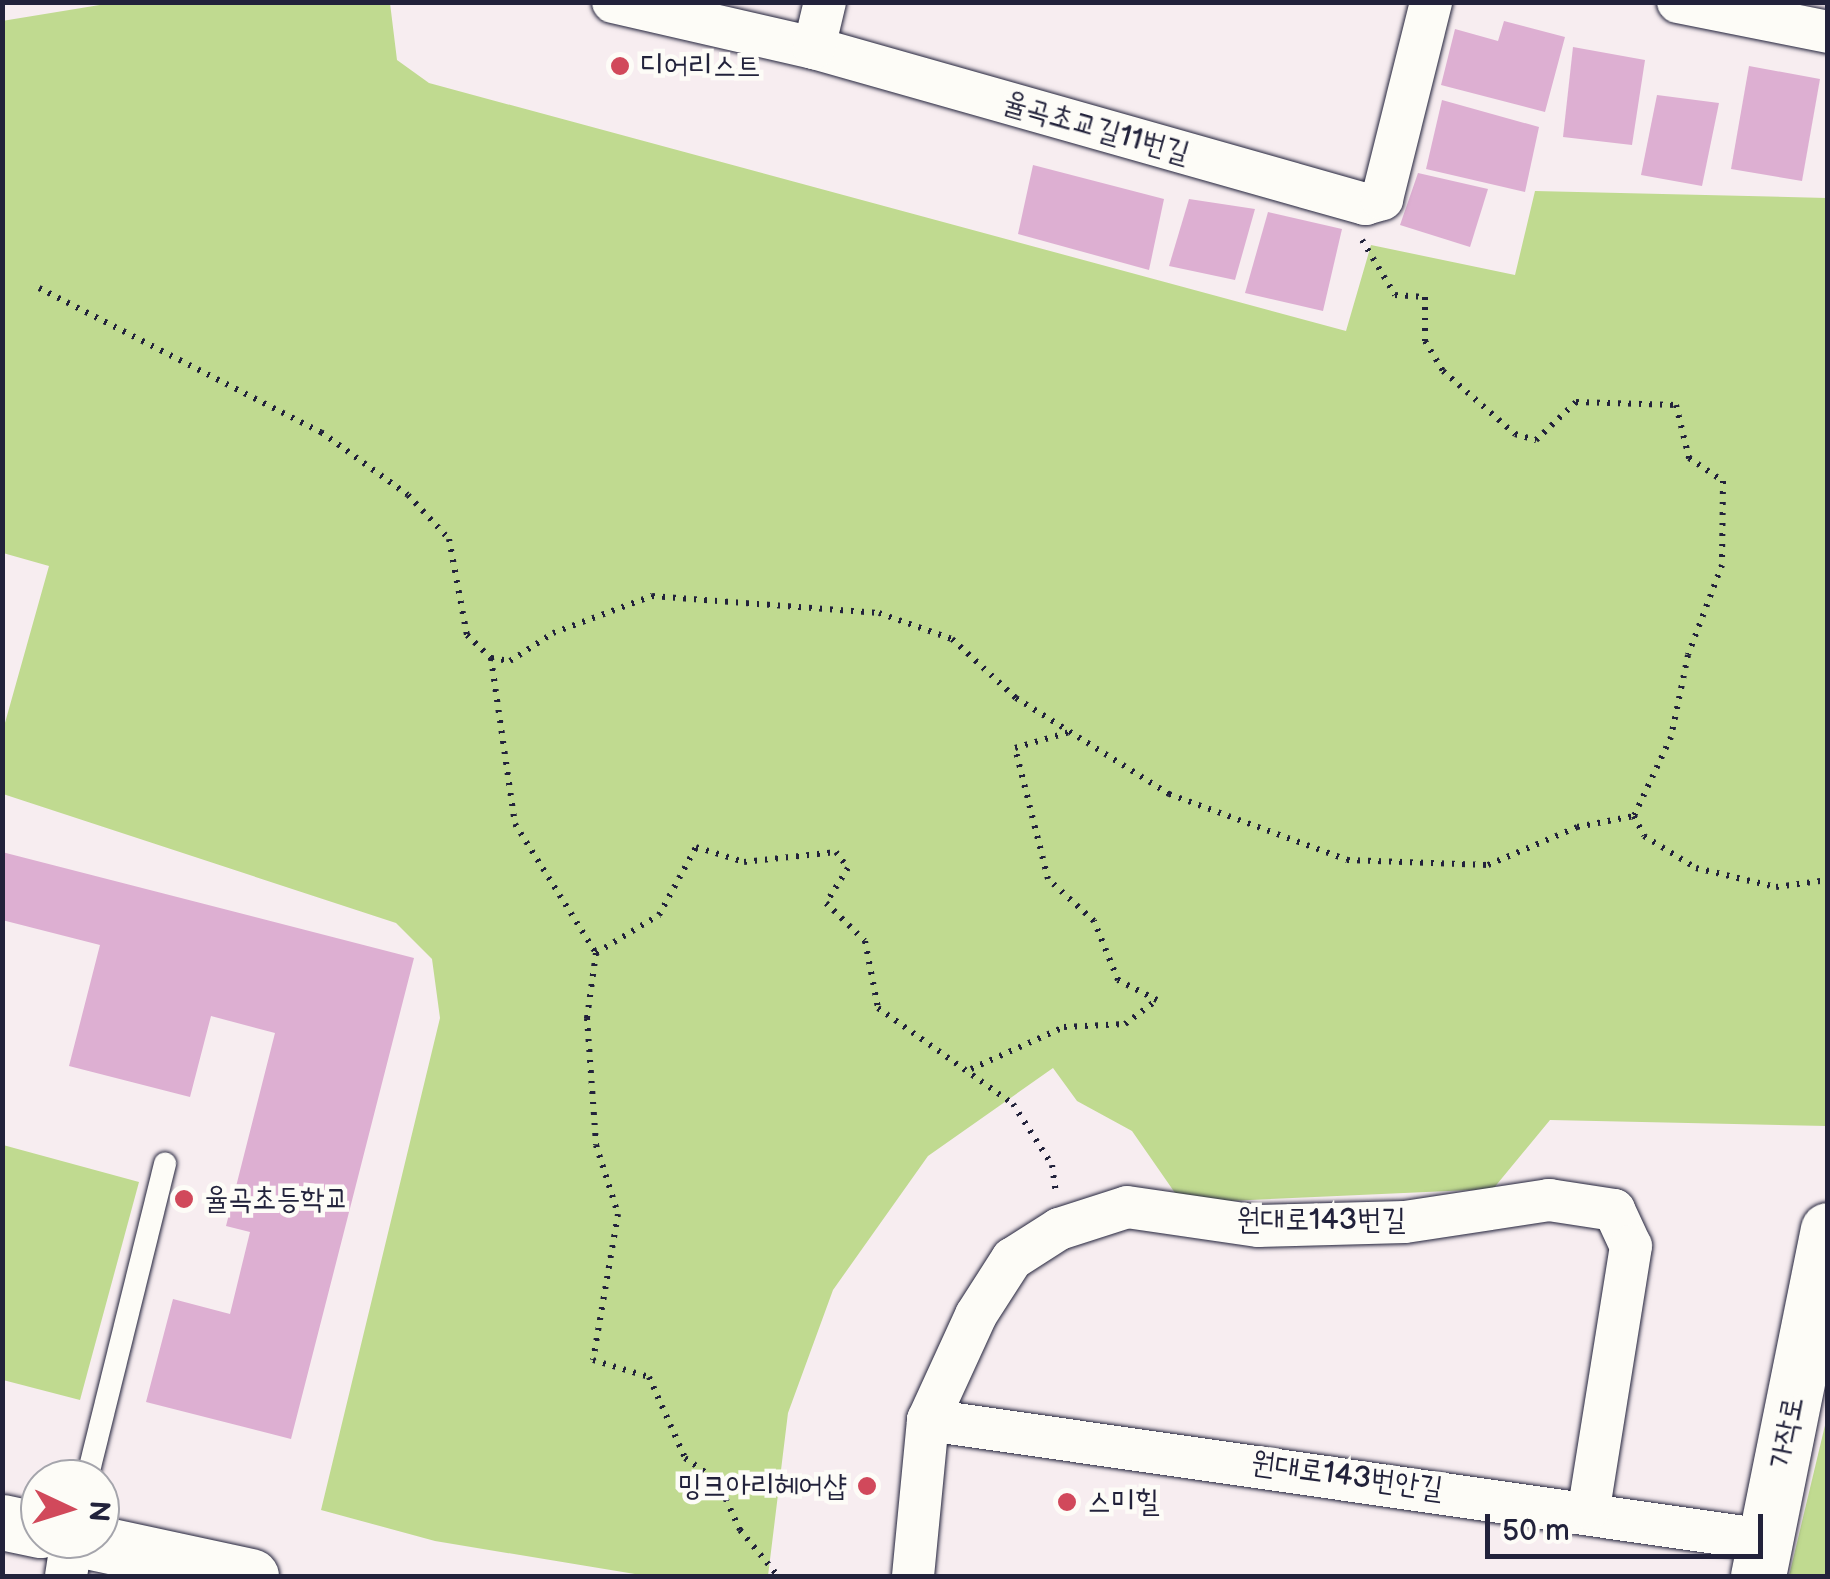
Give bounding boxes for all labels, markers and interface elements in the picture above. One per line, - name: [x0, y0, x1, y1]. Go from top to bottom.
- place label: 디어리스트: [640, 48, 761, 84]
- marker: 디어리스트: [609, 55, 631, 77]
- street label: 율곡초교길11번길: [999, 84, 1193, 172]
- place label: 율곡초등학교: [204, 1181, 349, 1217]
- marker: 율곡초등학교: [173, 1188, 195, 1210]
- street label: 원대로143번길: [1236, 1202, 1406, 1238]
- street label: 가작로: [1762, 1394, 1812, 1472]
- street label: 원대로143번안길: [1249, 1445, 1445, 1507]
- north arrow: [20, 1459, 120, 1559]
- place label: 밍크아리헤어샵: [678, 1468, 847, 1504]
- marker: 밍크아리헤어샵: [856, 1475, 878, 1497]
- place label: 스미힐: [1087, 1484, 1159, 1520]
- marker: 스미힐: [1056, 1491, 1078, 1513]
- scale bar: [1490, 1494, 1768, 1556]
- text: N: [81, 1499, 116, 1523]
- text: 50 m: [1502, 1513, 1570, 1549]

